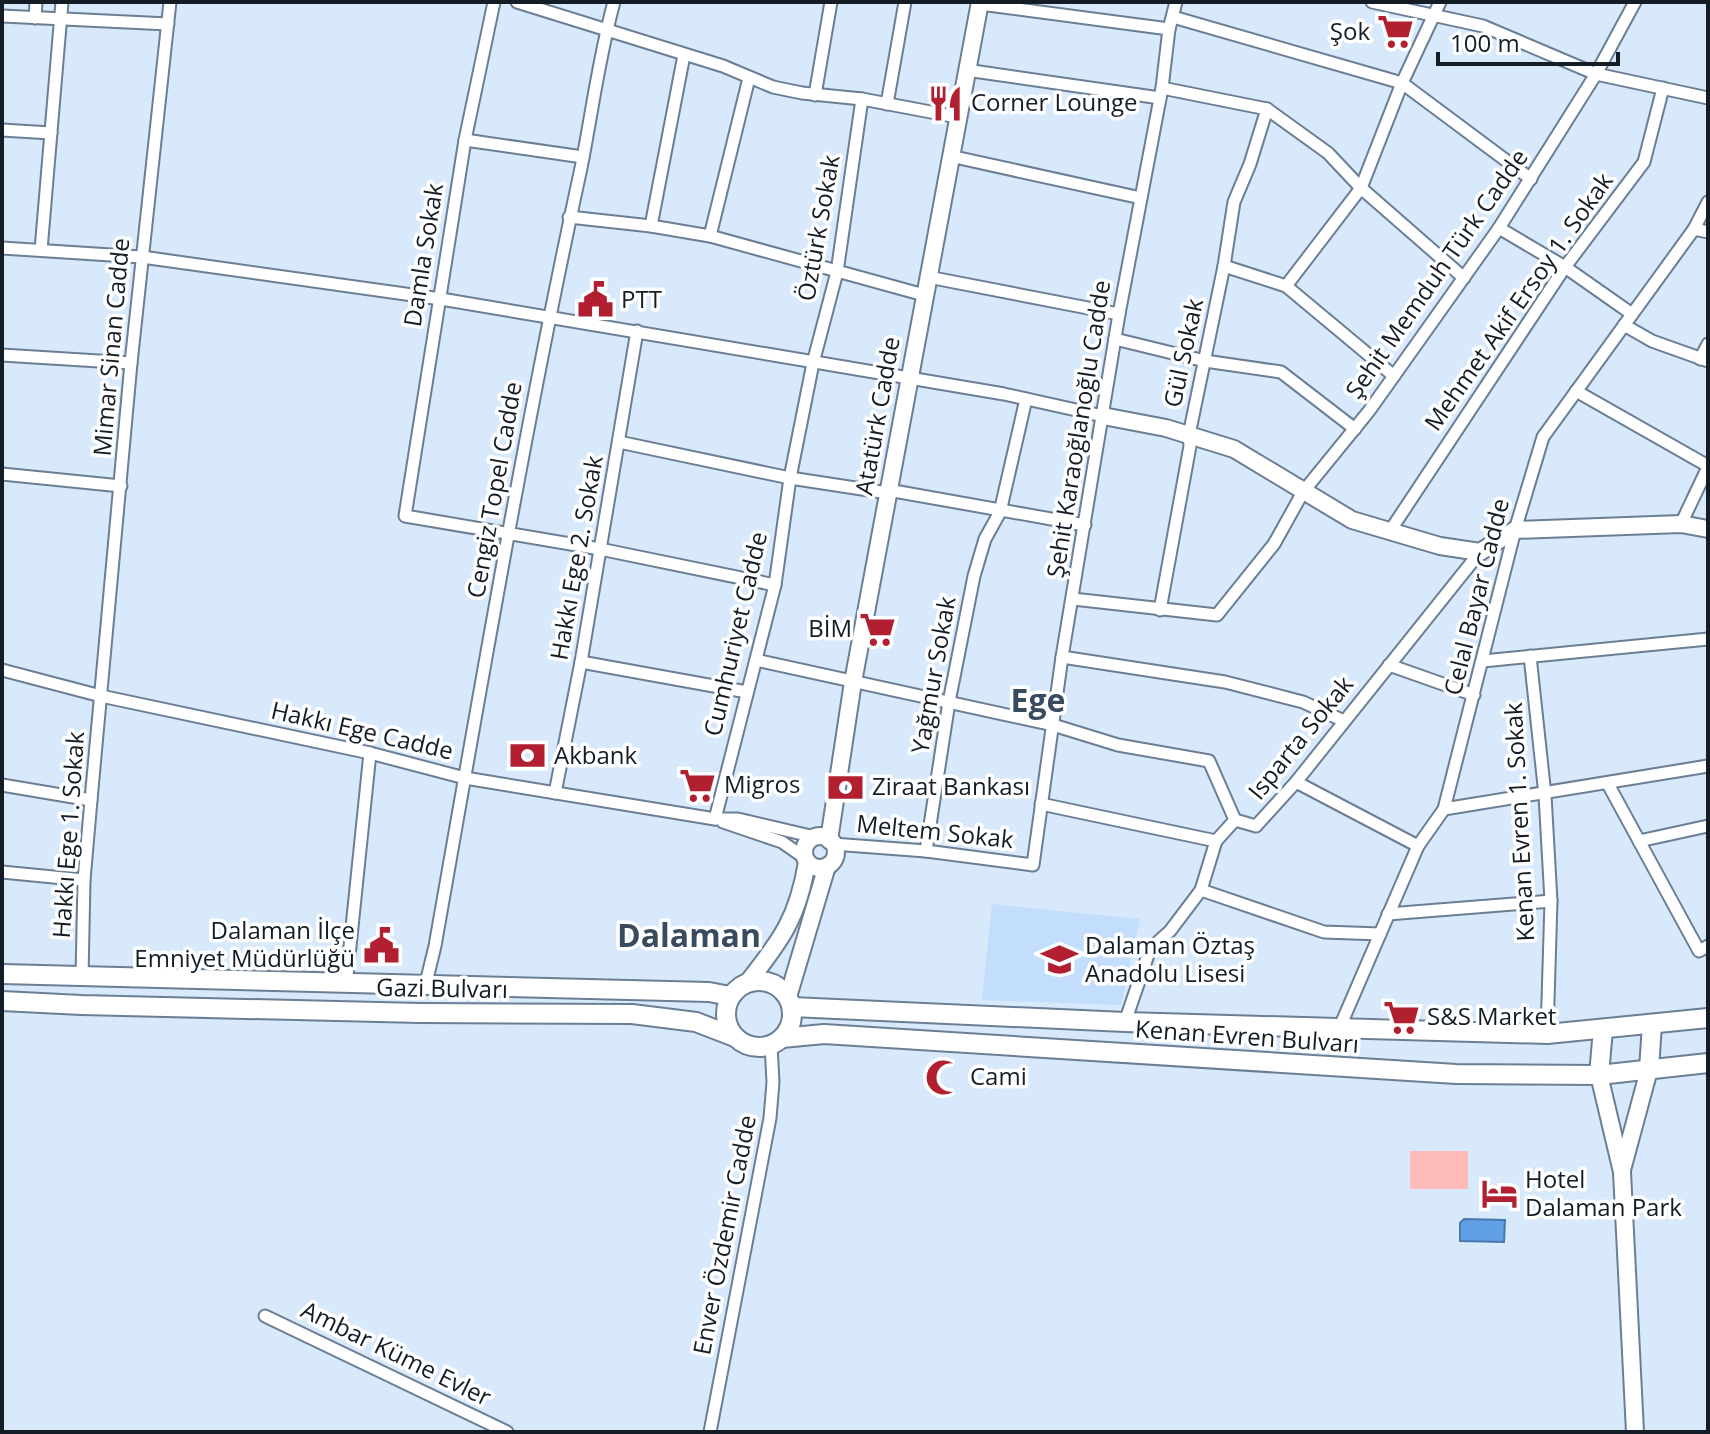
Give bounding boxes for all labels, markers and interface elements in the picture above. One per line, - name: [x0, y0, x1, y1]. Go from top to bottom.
- supermarket icon: Şok: [1377, 13, 1415, 51]
- place label: Şok: [1330, 14, 1370, 47]
- scale bar: [1438, 16, 1618, 66]
- text: 100 m: [1450, 26, 1520, 59]
- restaurant icon: Corner Lounge: [926, 84, 964, 122]
- place label: Corner Lounge: [971, 85, 1138, 118]
- street label: Şehit Memduh Türk Cadde: [1337, 142, 1535, 405]
- street label: Öztürk Sokak: [788, 152, 847, 303]
- street label: Mehmet Akif Ersoy 1. Sokak: [1416, 165, 1620, 437]
- street label: Damla Sokak: [395, 180, 450, 329]
- street label: Mimar Sinan Cadde: [85, 236, 136, 457]
- street label: Şehit Karaoğlanoğlu Cadde: [1038, 278, 1117, 580]
- public building icon: PTT: [576, 281, 614, 319]
- place label: PTT: [621, 282, 662, 315]
- street label: Gül Sokak: [1155, 295, 1210, 410]
- street label: Atatürk Cadde: [846, 334, 907, 498]
- street label: Cengiz Topel Cadde: [458, 379, 529, 601]
- street label: Hakkı Ege 2. Sokak: [541, 453, 610, 663]
- street label: Celal Bayar Cadde: [1435, 495, 1516, 699]
- street label: Cumhuriyet Cadde: [695, 528, 774, 739]
- street label: Yağmur Sokak: [902, 593, 963, 756]
- supermarket icon: BİM: [859, 610, 897, 648]
- place label: BİM: [808, 611, 852, 644]
- street label: Isparta Sokak: [1240, 668, 1360, 806]
- district label: Ege: [1011, 678, 1065, 721]
- street label: Hakkı Ege Cadde: [268, 693, 457, 767]
- street label: Kenan Evren 1. Sokak: [1496, 701, 1541, 942]
- street label: Hakkı Ege 1. Sokak: [44, 730, 91, 939]
- bank icon: Akbank: [509, 737, 547, 775]
- place label: Akbank: [554, 738, 638, 771]
- supermarket icon: Migros: [679, 766, 717, 804]
- place label: Migros: [724, 767, 800, 800]
- bank icon: Ziraat Bankası: [827, 768, 865, 806]
- place label: Ziraat Bankası: [872, 769, 1030, 802]
- street label: Meltem Sokak: [855, 806, 1016, 855]
- place label: Dalaman İlçe Emniyet Müdürlüğü: [134, 913, 355, 974]
- district label: Dalaman: [617, 913, 761, 956]
- public building icon: Dalaman İlçe Emniyet Müdürlüğü: [362, 926, 400, 964]
- place label: Dalaman Öztaş Anadolu Lisesi: [1085, 928, 1255, 989]
- school or university icon: Dalaman Öztaş Anadolu Lisesi: [1040, 941, 1078, 979]
- street label: Gazi Bulvarı: [376, 970, 508, 1005]
- supermarket icon: S&S Market: [1382, 998, 1420, 1036]
- place label: S&S Market: [1427, 999, 1556, 1032]
- street label: Kenan Evren Bulvarı: [1134, 1011, 1360, 1060]
- mosque icon: Cami: [925, 1058, 963, 1096]
- place label: Cami: [970, 1059, 1027, 1092]
- street label: Enver Özdemir Cadde: [684, 1112, 763, 1357]
- place label: Hotel Dalaman Park: [1525, 1162, 1682, 1223]
- hotel icon: Hotel Dalaman Park: [1480, 1175, 1518, 1213]
- street label: Ambar Küme Evler: [296, 1292, 497, 1413]

